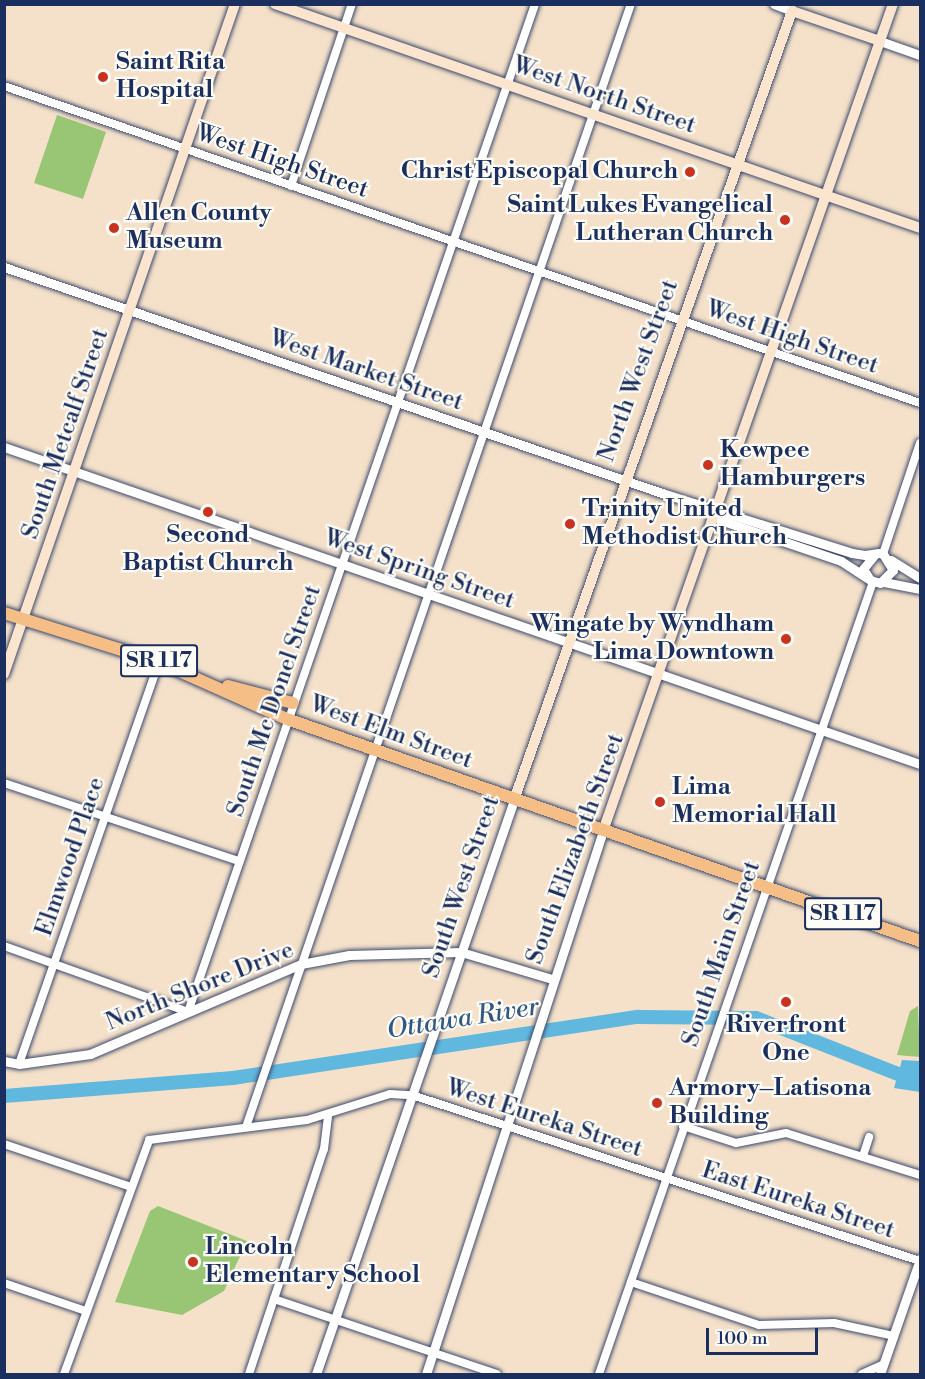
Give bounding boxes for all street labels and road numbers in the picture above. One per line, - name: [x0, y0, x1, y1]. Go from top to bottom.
- street label: West North Street: [509, 51, 699, 141]
- street label: West High Street: [192, 119, 372, 205]
- street label: North West Street: [593, 276, 685, 466]
- street label: West High Street: [702, 295, 882, 381]
- street label: West Market Street: [265, 324, 467, 418]
- street label: South Metcalf Street: [16, 325, 116, 543]
- street label: West Spring Street: [320, 524, 518, 616]
- street label: South Mc Donel Street: [222, 581, 328, 821]
- road number: SR 117: [120, 642, 198, 680]
- street label: West Elm Street: [306, 690, 476, 776]
- street label: South Elizabeth Street: [521, 730, 631, 968]
- street label: Elmwood Place: [30, 774, 112, 940]
- street label: South West Street: [417, 792, 507, 982]
- street label: South Main Street: [677, 857, 767, 1051]
- road number: SR 117: [804, 895, 882, 933]
- street label: North Shore Drive: [102, 936, 298, 1038]
- street label: West Eureka Street: [442, 1074, 646, 1164]
- street label: East Eureka Street: [698, 1156, 898, 1246]

